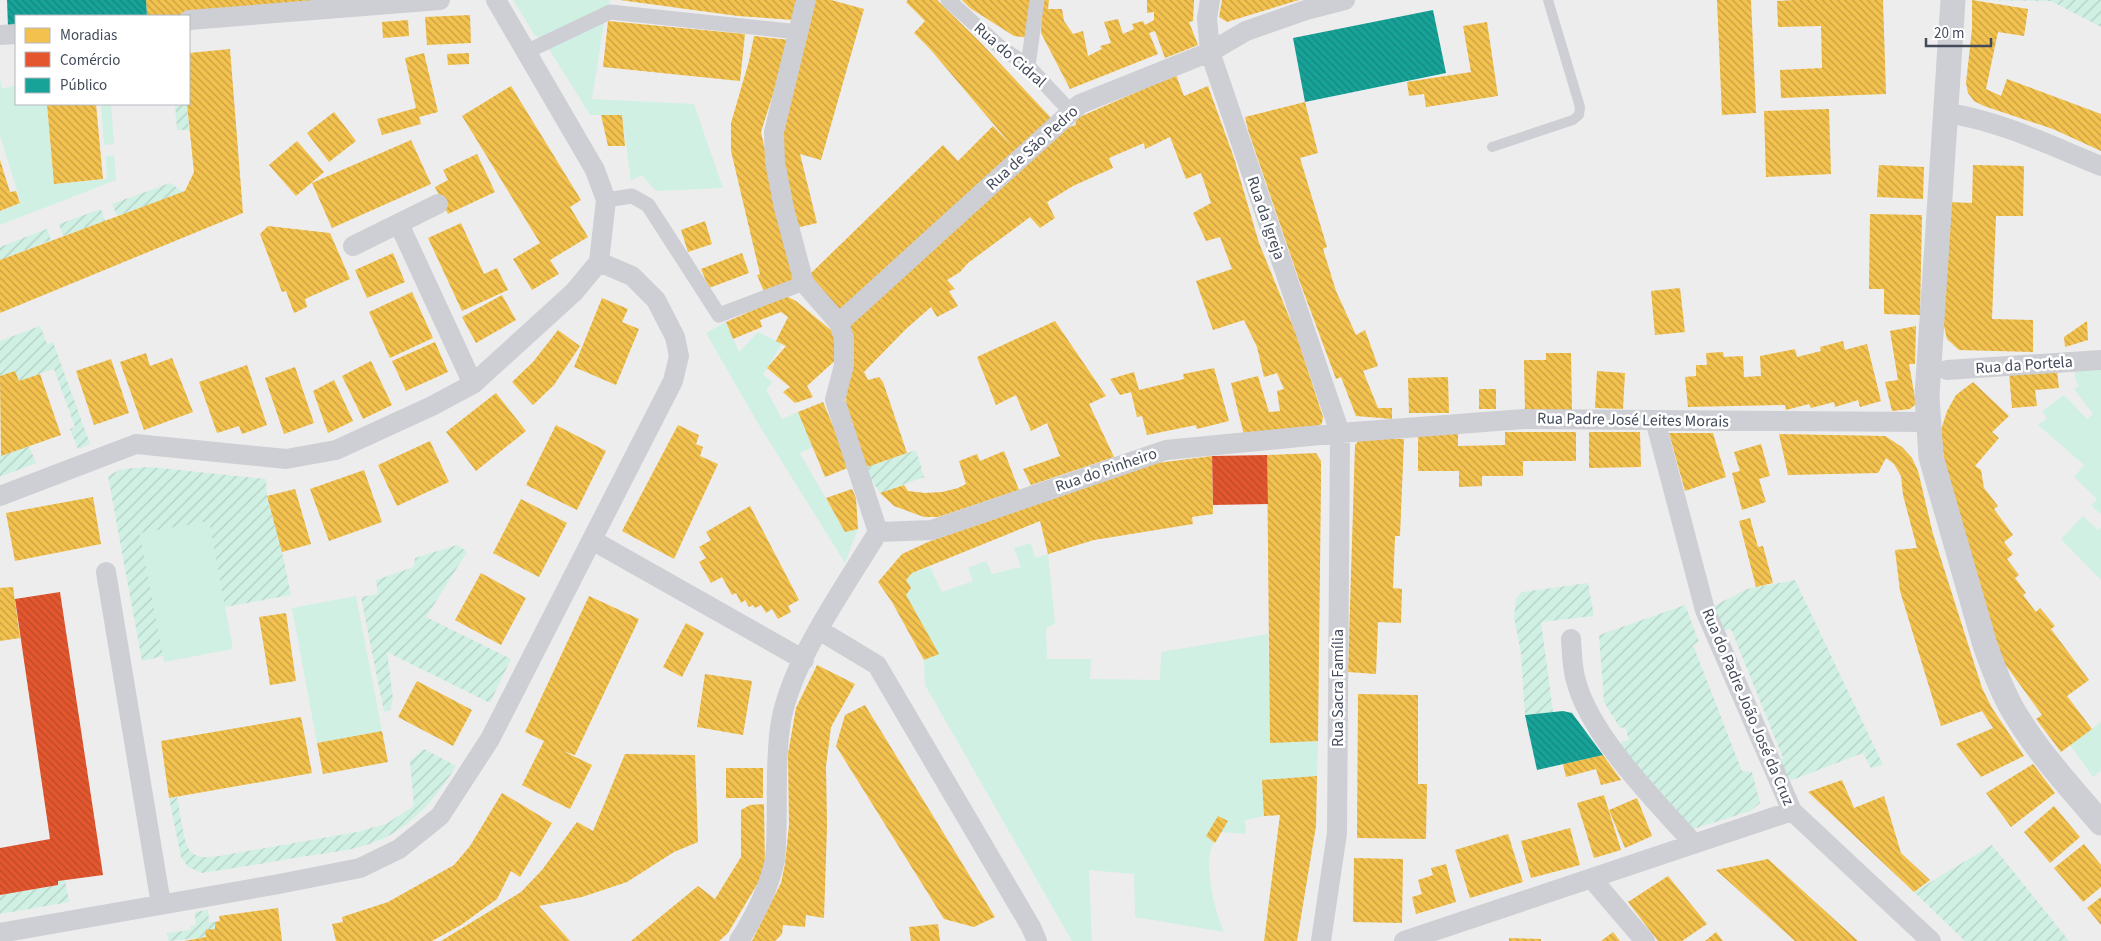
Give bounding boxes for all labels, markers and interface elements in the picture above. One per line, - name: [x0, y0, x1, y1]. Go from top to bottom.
- legend: [15, 15, 190, 105]
- scale bar: [1926, 15, 1991, 47]
- street label: Rua do Cidral: [969, 17, 1051, 93]
- text: 20 m: [1934, 23, 1964, 44]
- text: Moradias: [60, 25, 117, 46]
- text: Comércio: [60, 50, 120, 71]
- text: Público: [60, 75, 107, 96]
- street label: Rua de São Pedro: [981, 101, 1083, 195]
- street label: Rua da Igreja: [1241, 173, 1291, 263]
- street label: Rua da Portela: [1975, 351, 2073, 379]
- street label: Rua Padre José Leites Morais: [1537, 407, 1729, 433]
- street label: Rua do Pinheiro: [1052, 442, 1160, 498]
- street label: Rua do Padre João José da Cruz: [1696, 605, 1800, 809]
- street label: Rua Sacra Família: [1327, 629, 1349, 747]

